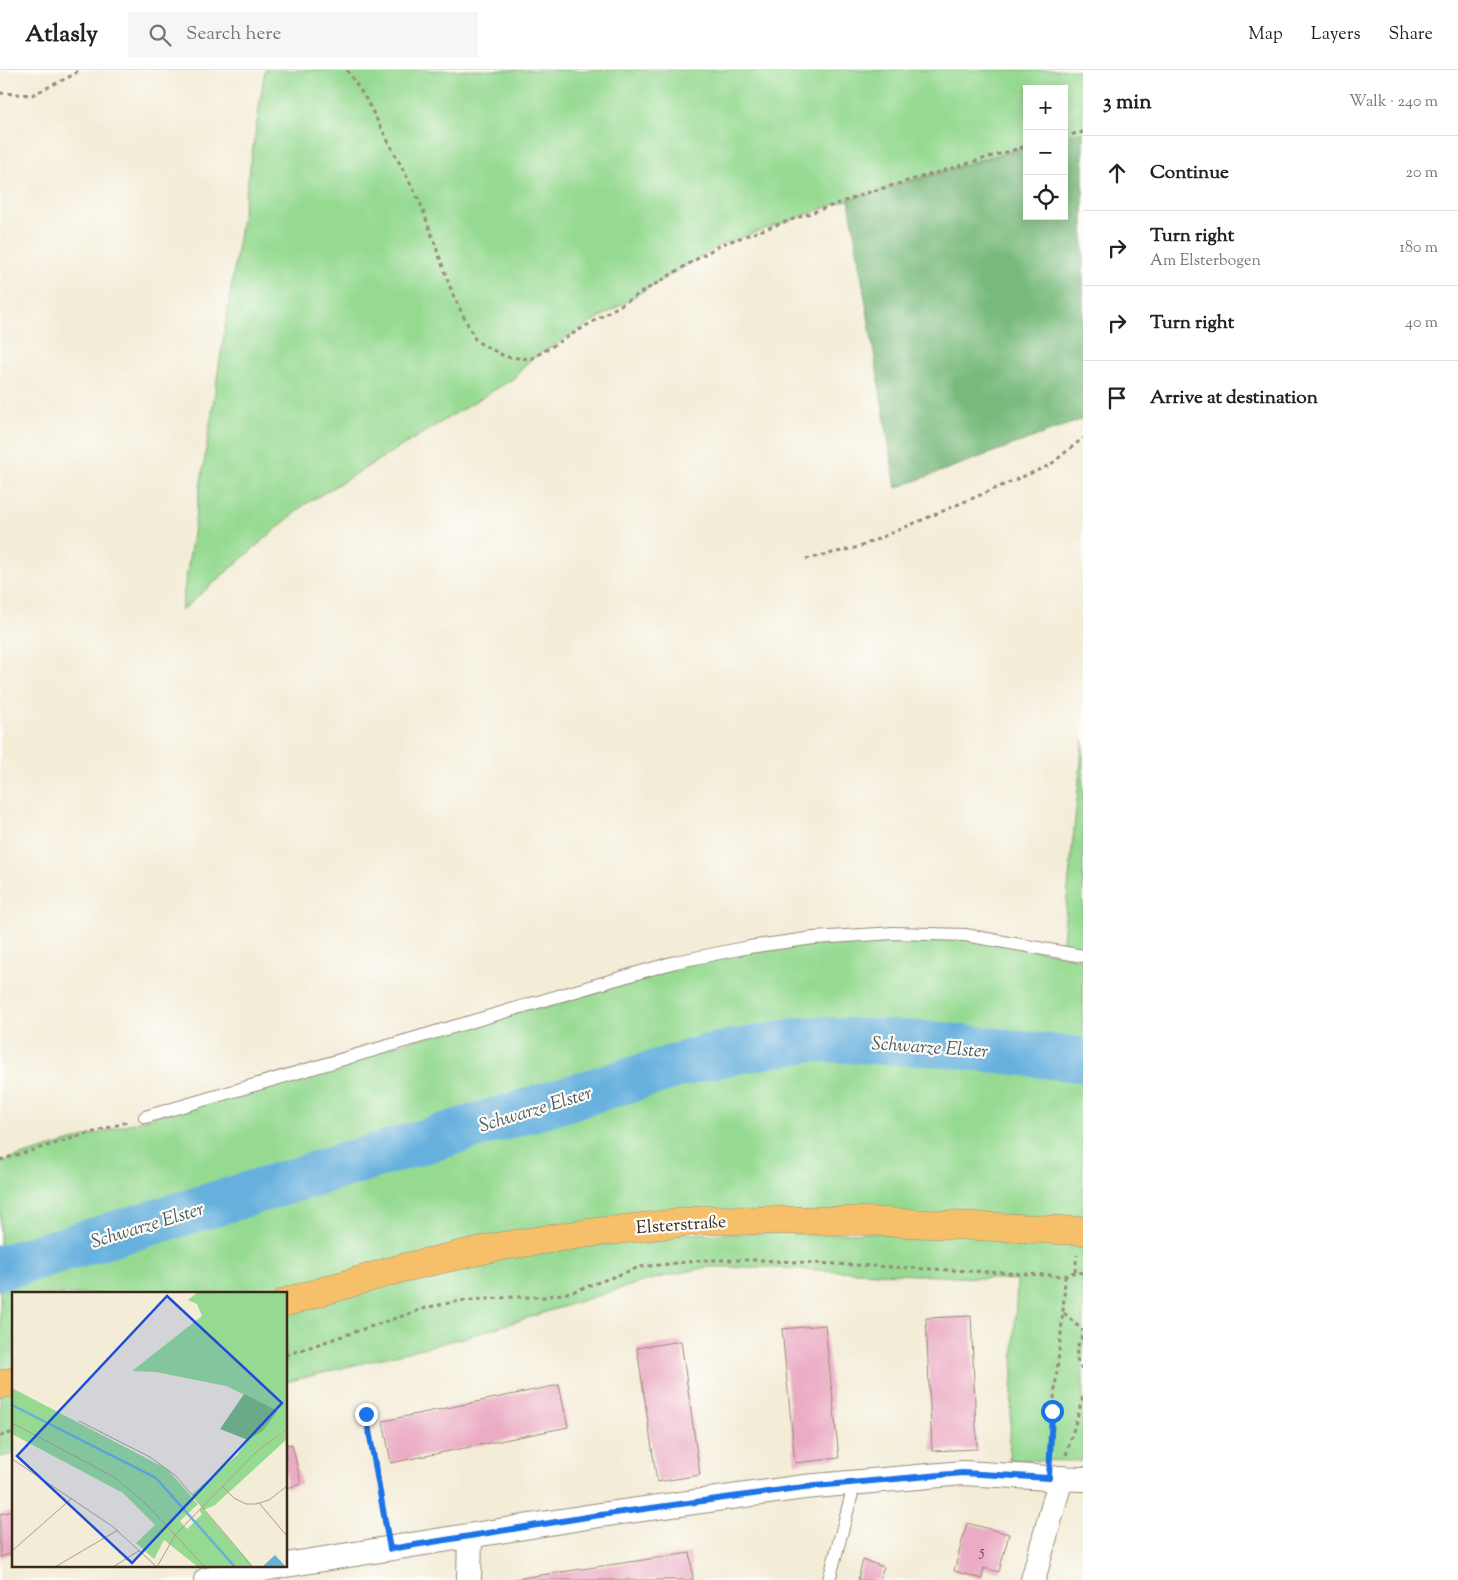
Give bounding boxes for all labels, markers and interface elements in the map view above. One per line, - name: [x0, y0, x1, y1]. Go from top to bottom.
- search box: [128, 12, 478, 57]
- text: Atlasly: [25, 18, 98, 52]
- icon: search: [146, 21, 174, 49]
- text: Search here: [186, 21, 281, 48]
- text: Map: [1248, 22, 1283, 48]
- text: Layers: [1311, 22, 1361, 48]
- text: Share: [1389, 22, 1433, 48]
- map controls: [1023, 85, 1068, 220]
- button: +: [1023, 85, 1068, 130]
- text: 3 min: [1103, 88, 1152, 118]
- text: Walk · 240 m: [1349, 91, 1438, 114]
- button: −: [1023, 130, 1068, 175]
- icon: ahead: [1103, 159, 1131, 187]
- text: Continue: [1150, 160, 1229, 187]
- text: 20 m: [1405, 162, 1438, 185]
- button: locate: [1023, 175, 1068, 220]
- text: Turn right: [1150, 223, 1234, 250]
- icon: right: [1103, 234, 1131, 262]
- text: 180 m: [1399, 237, 1438, 260]
- text: Am Elsterbogen: [1150, 250, 1261, 273]
- icon: right: [1103, 309, 1131, 337]
- text: Turn right: [1150, 310, 1234, 337]
- text: 40 m: [1405, 312, 1438, 335]
- icon: arrive: [1103, 384, 1131, 412]
- text: Arrive at destination: [1150, 385, 1318, 412]
- water label: Schwarze Elster: [871, 1031, 989, 1066]
- water label: Schwarze Elster: [476, 1080, 596, 1140]
- water label: Schwarze Elster: [88, 1196, 208, 1256]
- street label: Elsterstraße: [635, 1210, 727, 1242]
- inset map: [12, 1292, 288, 1568]
- route start: [1041, 1400, 1064, 1423]
- route end: [355, 1403, 378, 1426]
- house number: 5: [978, 1542, 985, 1563]

